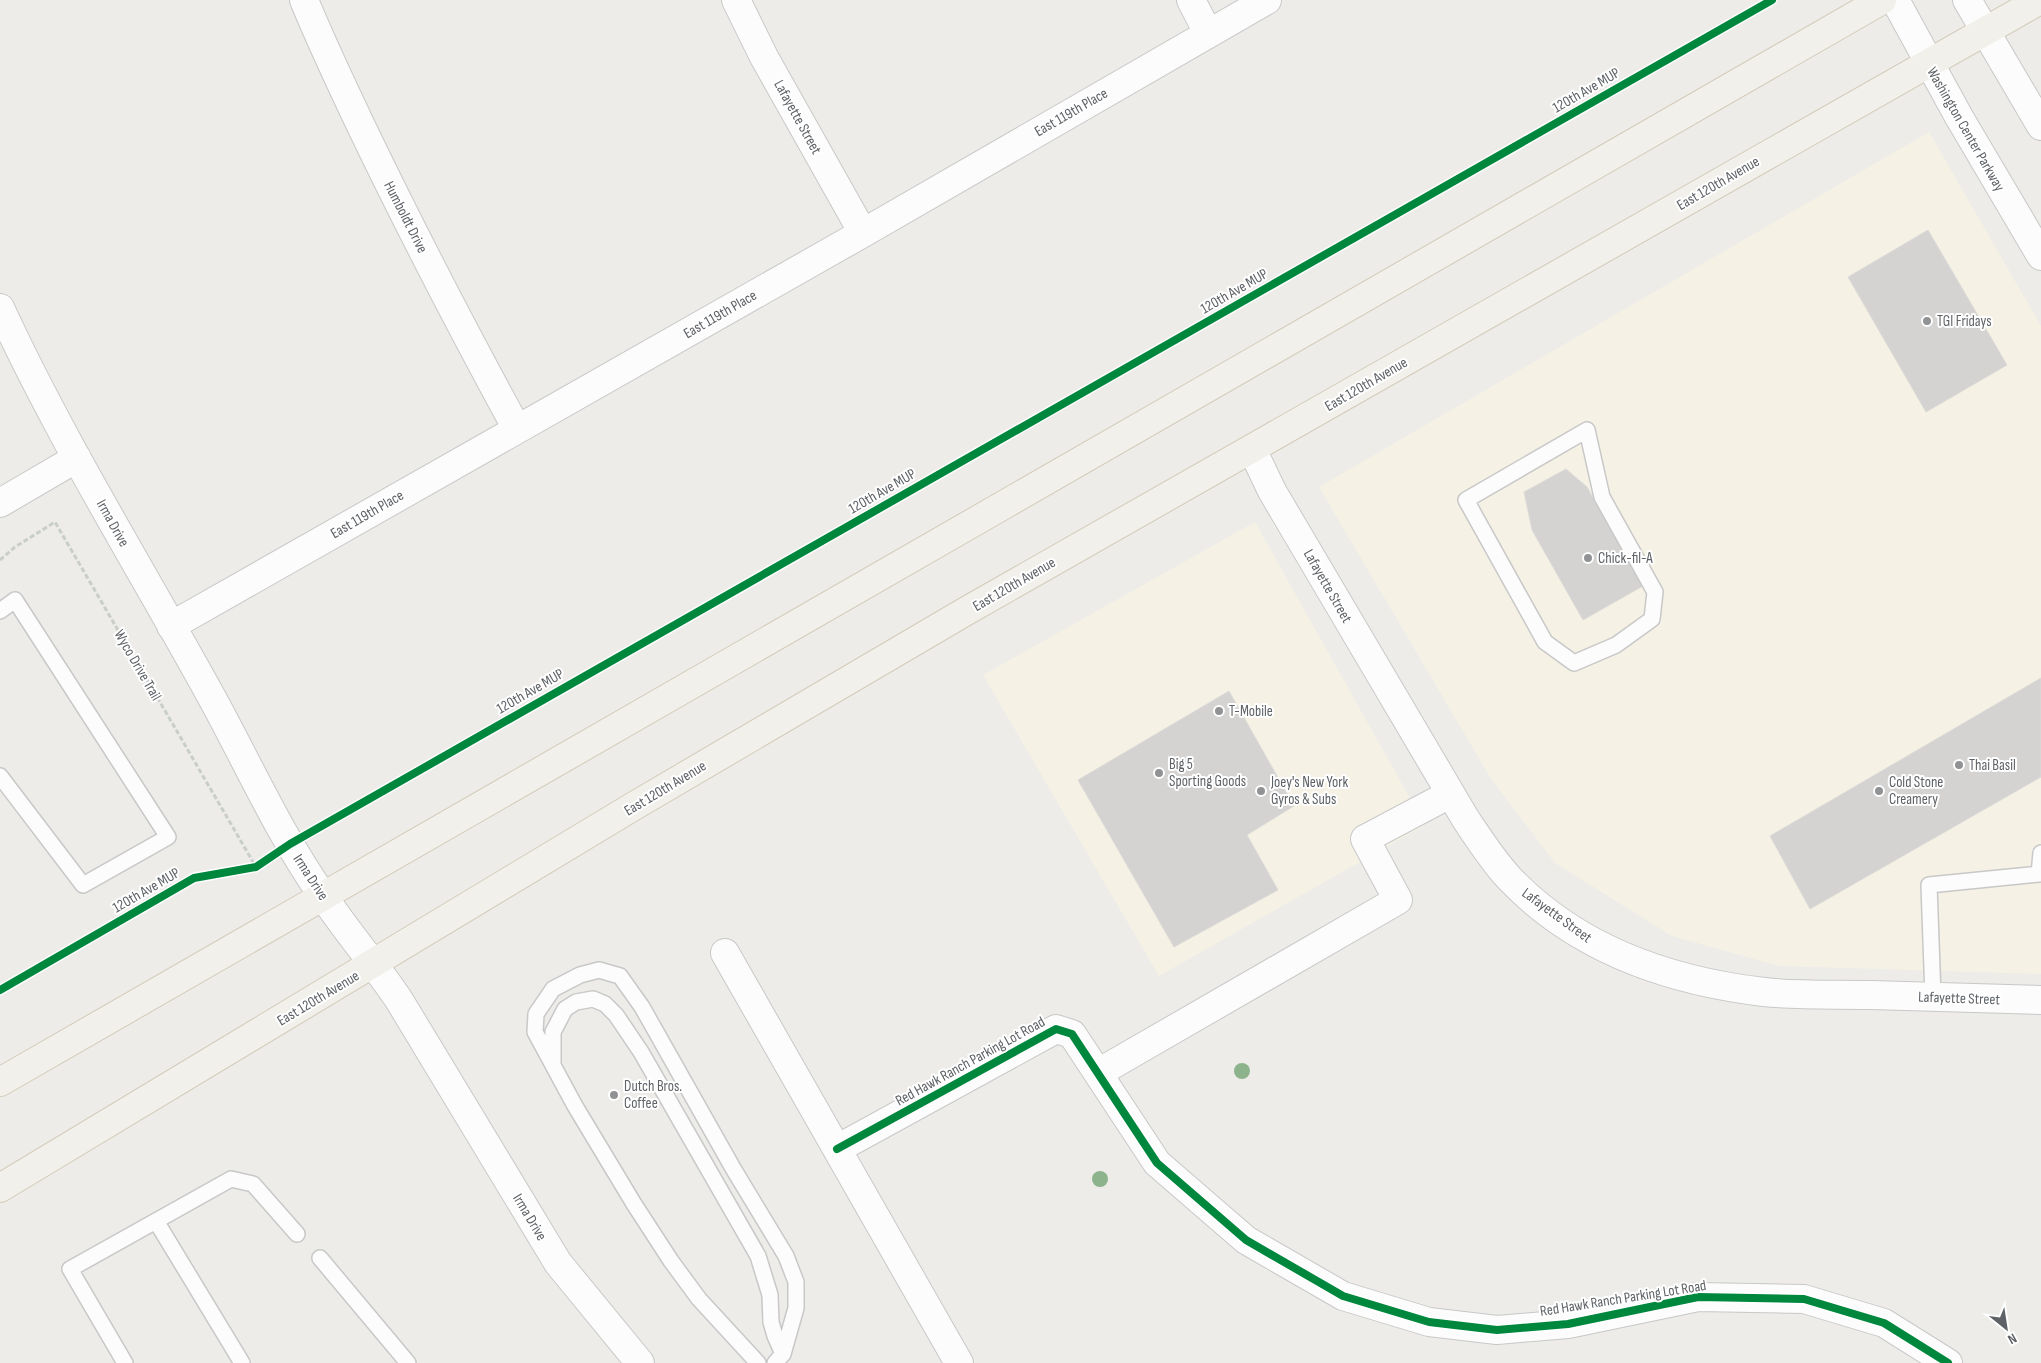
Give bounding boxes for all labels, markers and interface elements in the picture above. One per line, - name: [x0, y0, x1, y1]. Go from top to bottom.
- street label: 120th Ave MUP: [1549, 64, 1623, 117]
- street label: Washington Center Parkway: [1922, 64, 2009, 195]
- street label: Lafayette Street: [769, 77, 826, 158]
- street label: East 119th Place: [1031, 84, 1111, 141]
- street label: East 120th Avenue: [1673, 152, 1763, 215]
- street label: Humboldt Drive: [379, 178, 432, 256]
- street label: 120th Ave MUP: [1197, 265, 1271, 318]
- street label: East 119th Place: [680, 286, 760, 343]
- place label: TGI Fridays: [1937, 312, 1992, 331]
- marker: TGI Fridays: [1921, 315, 1933, 327]
- street label: East 120th Avenue: [1321, 353, 1411, 416]
- street label: 120th Ave MUP: [845, 465, 919, 518]
- street label: East 119th Place: [327, 486, 407, 543]
- street label: Irma Drive: [92, 496, 133, 550]
- street label: Lafayette Street: [1299, 546, 1356, 627]
- place label: Chick-fil-A: [1598, 549, 1653, 568]
- marker: Chick-fil-A: [1582, 552, 1594, 564]
- street label: East 120th Avenue: [969, 553, 1059, 616]
- street label: Wyco Drive Trail: [110, 626, 166, 704]
- street label: 120th Ave MUP: [493, 665, 567, 718]
- place label: T-Mobile: [1229, 702, 1273, 721]
- marker: T-Mobile: [1213, 705, 1225, 717]
- place label: Big 5 Sporting Goods: [1169, 755, 1246, 791]
- street label: East 120th Avenue: [621, 756, 710, 820]
- place label: Thai Basil: [1969, 756, 2016, 775]
- marker: Thai Basil: [1953, 759, 1965, 771]
- marker: Big 5 Sporting Goods: [1153, 767, 1165, 779]
- place label: Joey's New York Gyros & Subs: [1270, 773, 1349, 809]
- place label: Cold Stone Creamery: [1889, 773, 1943, 809]
- marker: Joey's New York Gyros & Subs: [1255, 785, 1267, 797]
- marker: Cold Stone Creamery: [1873, 785, 1885, 797]
- street label: Irma Drive: [289, 851, 333, 904]
- street label: 120th Ave MUP: [109, 864, 183, 917]
- street label: Lafayette Street: [1518, 884, 1596, 947]
- street label: East 120th Avenue: [274, 966, 363, 1030]
- street label: Lafayette Street: [1918, 988, 2001, 1009]
- street label: Red Hawk Ranch Parking Lot Road: [892, 1012, 1048, 1110]
- place label: Dutch Bros. Coffee: [624, 1077, 682, 1113]
- marker: Dutch Bros. Coffee: [608, 1089, 620, 1101]
- street label: Irma Drive: [508, 1190, 551, 1244]
- street label: Red Hawk Ranch Parking Lot Road: [1539, 1276, 1708, 1321]
- north arrow: [1981, 1303, 2031, 1353]
- text: N: [2005, 1330, 2020, 1348]

